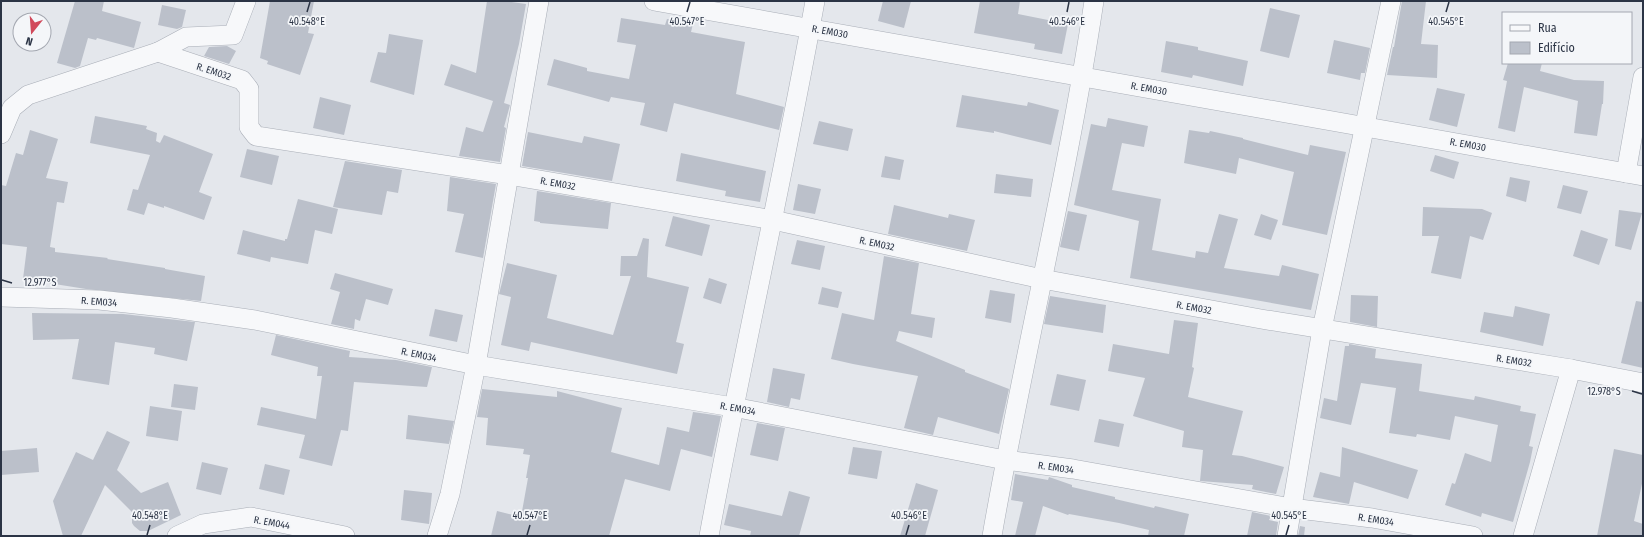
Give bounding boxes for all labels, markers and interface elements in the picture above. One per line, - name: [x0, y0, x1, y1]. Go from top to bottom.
- north arrow: [12, 12, 52, 52]
- legend: [1502, 12, 1632, 64]
- text: 40.548°E: [289, 16, 325, 28]
- text: 40.547°E: [669, 16, 705, 28]
- text: 40.546°E: [1049, 16, 1085, 28]
- text: 40.545°E: [1428, 16, 1464, 28]
- text: Rua: [1538, 21, 1557, 35]
- street label: R. EM030: [811, 23, 849, 41]
- text: N: [24, 34, 34, 48]
- text: Edifício: [1538, 41, 1575, 55]
- street label: R. EM032: [195, 61, 233, 83]
- street label: R. EM030: [1130, 80, 1168, 98]
- street label: R. EM030: [1449, 136, 1487, 154]
- street label: R. EM032: [539, 175, 577, 193]
- street label: R. EM032: [858, 234, 896, 254]
- text: 12.977°S: [24, 277, 56, 289]
- street label: R. EM034: [80, 295, 118, 309]
- street label: R. EM032: [1175, 299, 1213, 317]
- street label: R. EM034: [400, 345, 438, 365]
- street label: R. EM032: [1495, 352, 1533, 370]
- text: 12.978°S: [1587, 386, 1621, 398]
- street label: R. EM034: [719, 400, 757, 418]
- street label: R. EM034: [1037, 460, 1075, 476]
- text: 40.548°E: [132, 510, 168, 522]
- text: 40.547°E: [512, 510, 548, 522]
- text: 40.546°E: [891, 510, 927, 522]
- text: 40.545°E: [1271, 510, 1307, 522]
- street label: R. EM034: [1357, 511, 1395, 529]
- street label: R. EM044: [253, 514, 291, 532]

